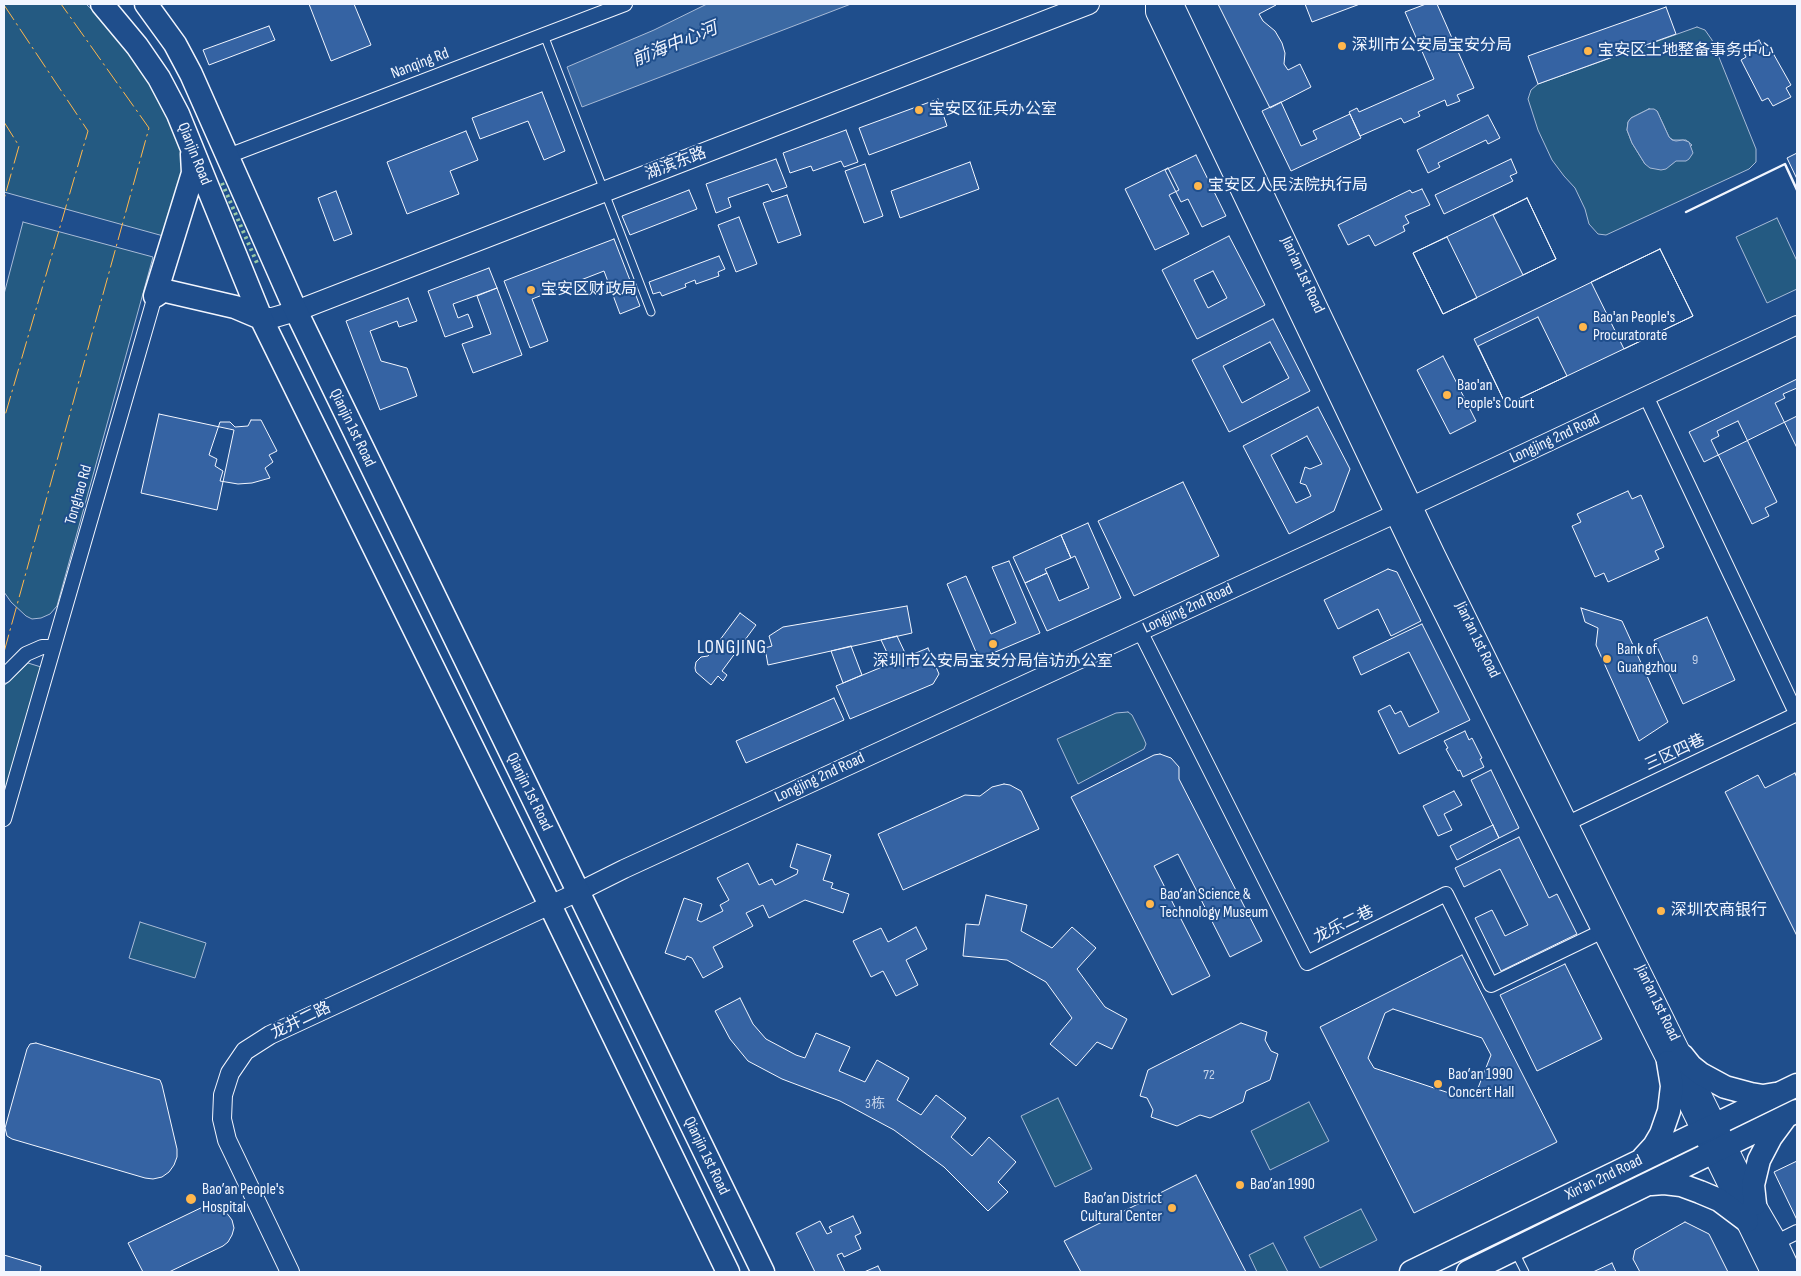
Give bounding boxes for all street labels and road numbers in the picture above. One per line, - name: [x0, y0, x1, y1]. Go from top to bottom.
- street label: Nanqing Rd: [388, 44, 452, 84]
- street label: Qianjin Road: [173, 120, 215, 188]
- street label: 湖滨东路: [643, 144, 709, 184]
- street label: Jian'an 1st Road: [1276, 234, 1328, 316]
- street label: Qianjin 1st Road: [325, 386, 379, 470]
- street label: Longjing 2nd Road: [1507, 410, 1603, 468]
- street label: Tonghao Rd: [61, 463, 97, 527]
- street label: Longjing 2nd Road: [1140, 580, 1236, 638]
- street label: Jian'an 1st Road: [1450, 599, 1504, 681]
- street label: 三区四巷: [1642, 731, 1708, 775]
- street label: Longjing 2nd Road: [772, 749, 868, 807]
- street label: Qianjin 1st Road: [502, 750, 556, 834]
- street label: 龙乐二巷: [1311, 902, 1377, 948]
- street label: Jian'an 1st Road: [1630, 962, 1684, 1044]
- street label: 龙井二路: [268, 998, 334, 1044]
- street label: Qianjin 1st Road: [679, 1114, 733, 1198]
- street label: Xin'an 2nd Road: [1562, 1151, 1646, 1205]

